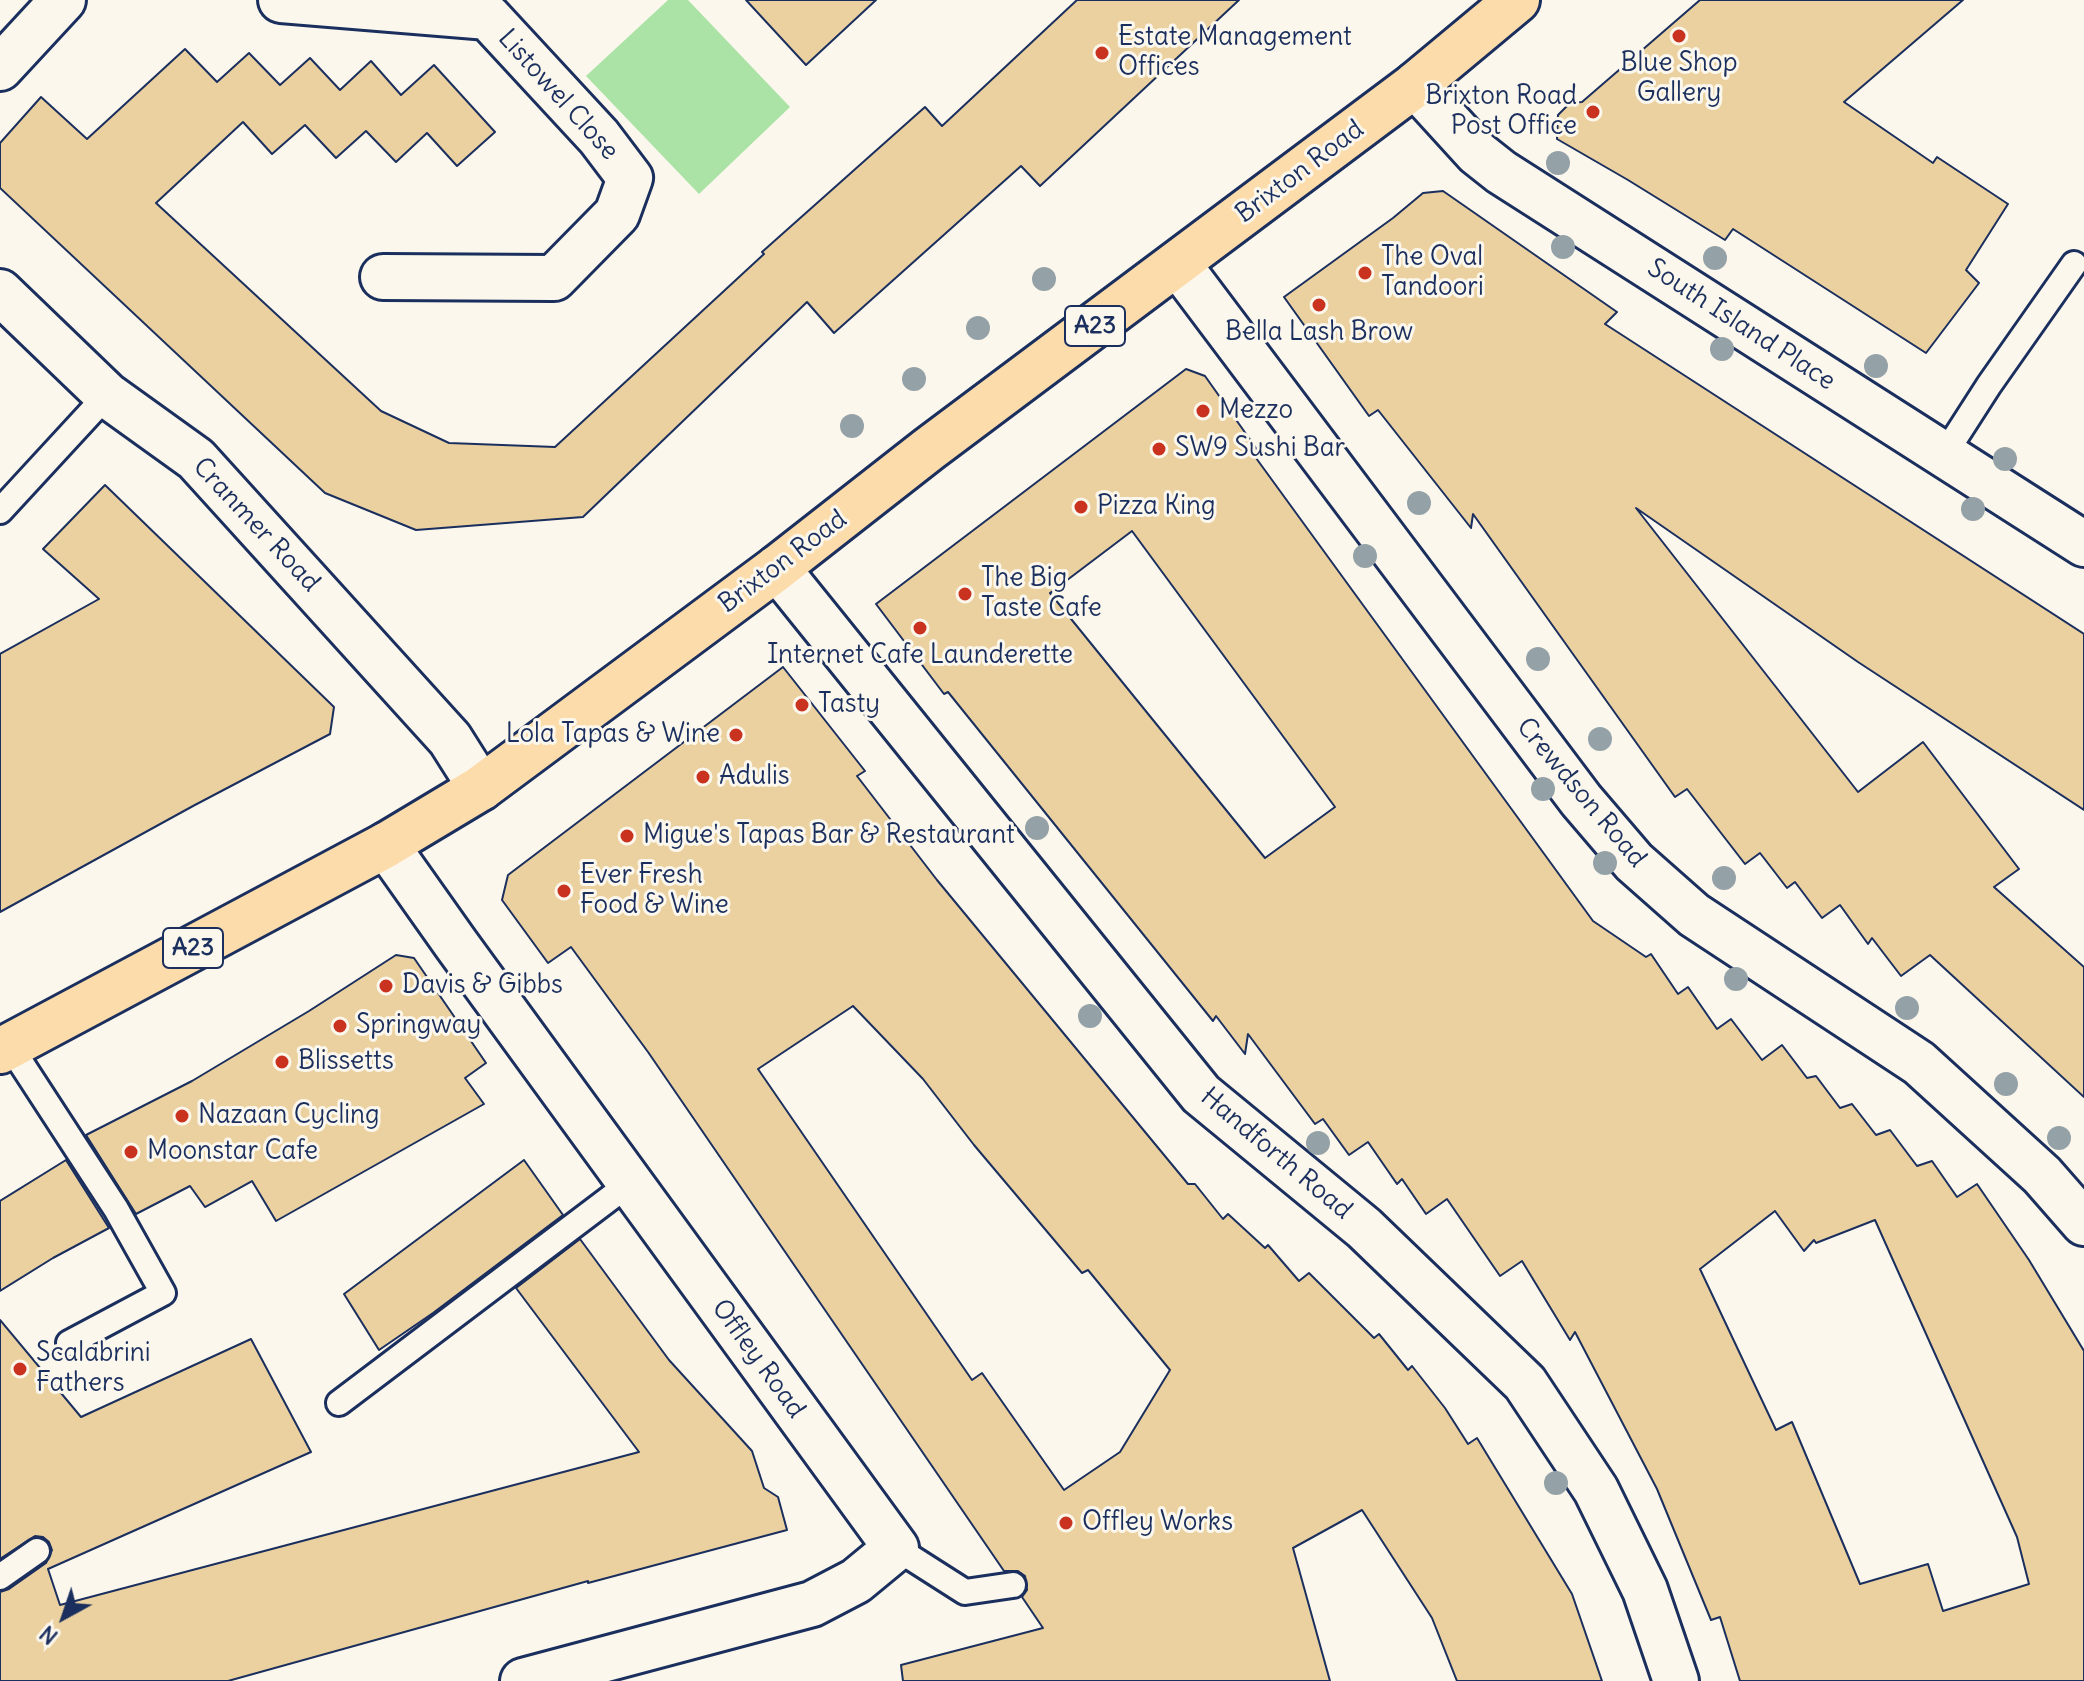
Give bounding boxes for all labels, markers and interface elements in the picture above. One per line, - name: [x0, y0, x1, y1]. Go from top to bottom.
- place label: Estate Management Offices: [1118, 22, 1352, 84]
- street label: Listowel Close: [491, 23, 625, 167]
- marker: Blue Shop Gallery: [1670, 27, 1688, 45]
- marker: Estate Management Offices: [1093, 44, 1111, 62]
- place label: Blue Shop Gallery: [1621, 48, 1737, 110]
- place label: Brixton Road Post Office: [1425, 81, 1577, 142]
- marker: Brixton Road Post Office: [1584, 103, 1602, 121]
- street label: Brixton Road: [1230, 114, 1370, 230]
- place label: The Oval Tandoori: [1381, 242, 1484, 304]
- street label: South Island Place: [1641, 253, 1841, 397]
- marker: The Oval Tandoori: [1356, 264, 1374, 282]
- marker: Bella Lash Brow: [1310, 296, 1328, 314]
- road number: A23: [1065, 306, 1125, 346]
- place label: Bella Lash Brow: [1225, 317, 1413, 349]
- place label: Mezzo: [1219, 395, 1293, 427]
- marker: Mezzo: [1194, 402, 1212, 420]
- place label: SW9 Sushi Bar: [1175, 433, 1345, 465]
- marker: SW9 Sushi Bar: [1150, 440, 1168, 458]
- street label: Cranmer Road: [186, 452, 326, 598]
- place label: Pizza King: [1097, 491, 1216, 523]
- marker: Pizza King: [1072, 498, 1090, 516]
- street label: Brixton Road: [713, 504, 853, 620]
- place label: The Big Taste Cafe: [981, 563, 1102, 624]
- marker: The Big Taste Cafe: [956, 585, 974, 603]
- marker: Internet Cafe Launderette: [911, 619, 929, 637]
- place label: Internet Cafe Launderette: [767, 640, 1073, 672]
- place label: Tasty: [818, 689, 880, 721]
- marker: Tasty: [793, 696, 811, 714]
- street label: Crewdson Road: [1510, 712, 1652, 874]
- place label: Lola Tapas & Wine: [506, 719, 720, 751]
- marker: Lola Tapas & Wine: [727, 726, 745, 744]
- place label: Adulis: [719, 761, 790, 793]
- marker: Adulis: [694, 768, 712, 786]
- place label: Migue's Tapas Bar & Restaurant: [643, 820, 1015, 852]
- marker: Migue's Tapas Bar & Restaurant: [618, 827, 636, 845]
- place label: Ever Fresh Food & Wine: [580, 860, 729, 922]
- marker: Ever Fresh Food & Wine: [555, 882, 573, 900]
- road number: A23: [163, 928, 223, 968]
- place label: Davis & Gibbs: [402, 970, 563, 1002]
- marker: Davis & Gibbs: [377, 977, 395, 995]
- place label: Springway: [356, 1010, 481, 1042]
- marker: Springway: [331, 1017, 349, 1035]
- place label: Blissetts: [298, 1046, 394, 1078]
- marker: Blissetts: [273, 1053, 291, 1071]
- street label: Handforth Road: [1194, 1082, 1358, 1226]
- place label: Nazaan Cycling: [198, 1100, 380, 1132]
- marker: Nazaan Cycling: [173, 1107, 191, 1125]
- place label: Moonstar Cafe: [147, 1136, 318, 1168]
- marker: Moonstar Cafe: [122, 1143, 140, 1161]
- street label: Offley Road: [705, 1294, 811, 1424]
- place label: Scalabrini Fathers: [36, 1338, 151, 1400]
- marker: Scalabrini Fathers: [11, 1360, 29, 1378]
- place label: Offley Works: [1082, 1507, 1233, 1539]
- marker: Offley Works: [1057, 1514, 1075, 1532]
- north arrow: [24, 1577, 104, 1657]
- text: N: [34, 1620, 63, 1651]

